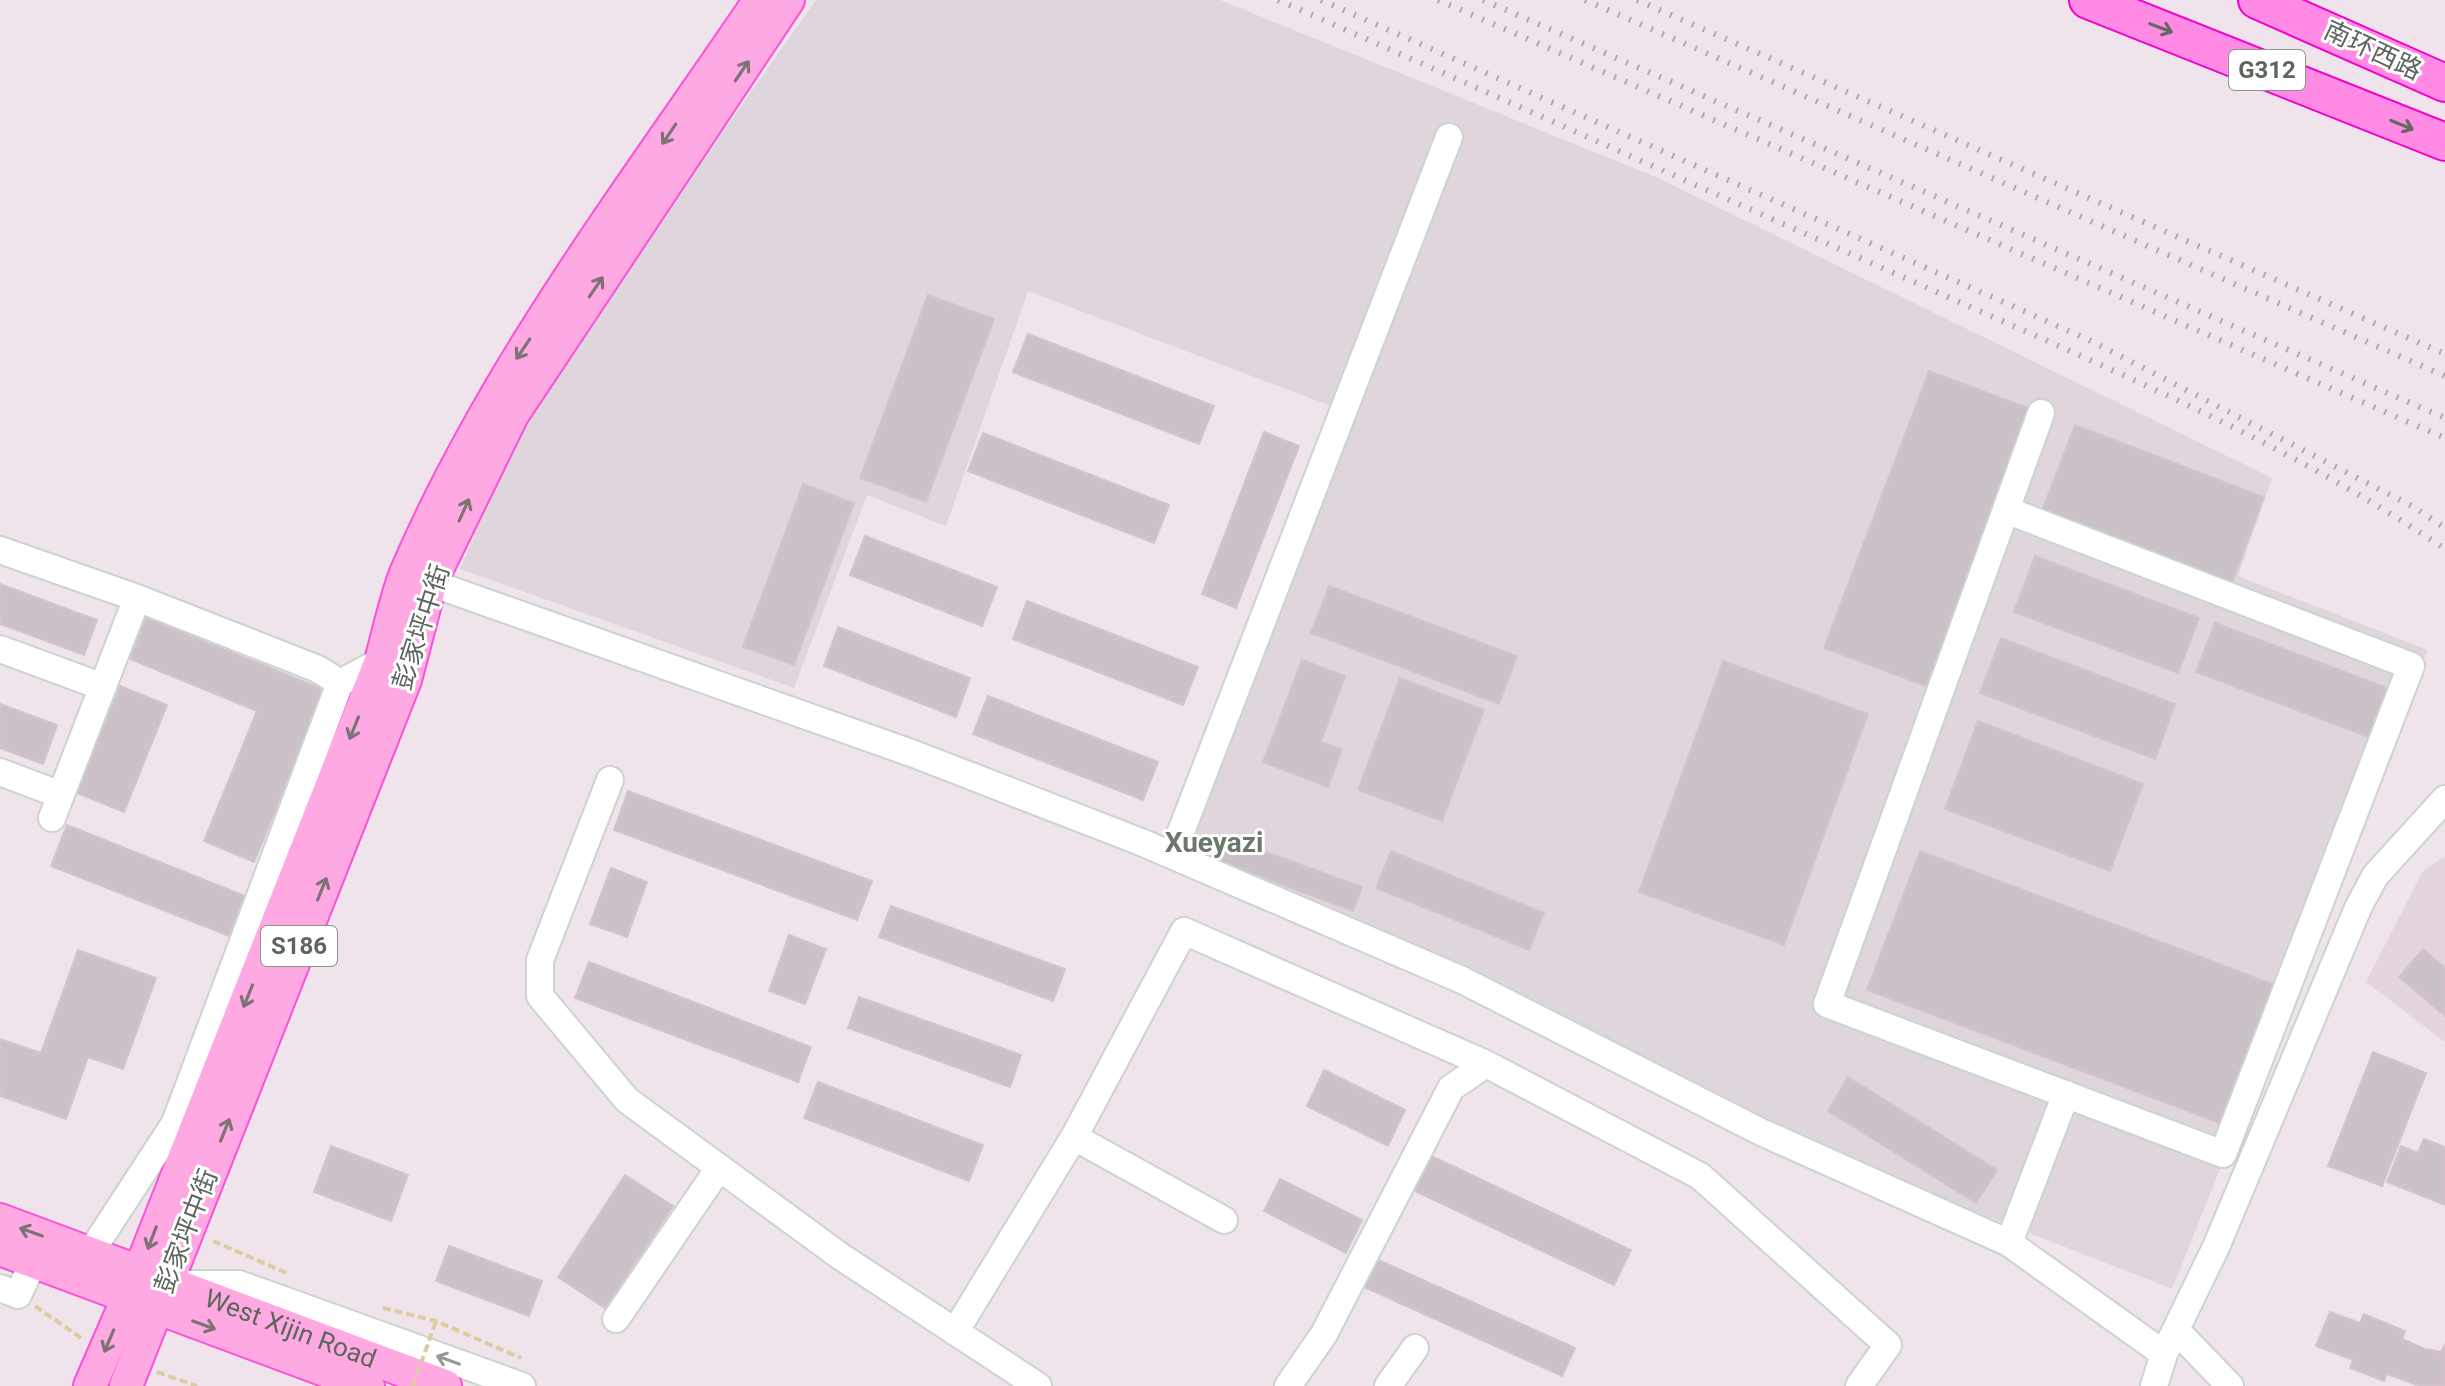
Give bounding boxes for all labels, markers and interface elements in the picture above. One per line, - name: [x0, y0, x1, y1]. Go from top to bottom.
- street label: 南环西路: [2320, 14, 2426, 86]
- one-way arrow: [2148, 22, 2172, 36]
- road number: G312: [2229, 50, 2305, 90]
- one-way arrow: [733, 61, 750, 83]
- one-way arrow: [2389, 119, 2414, 133]
- one-way arrow: [661, 123, 677, 145]
- one-way arrow: [588, 276, 604, 298]
- one-way arrow: [515, 338, 532, 360]
- one-way arrow: [458, 498, 473, 523]
- street label: 彭家坪中街: [387, 561, 455, 693]
- one-way arrow: [346, 715, 361, 740]
- district label: Xueyazi: [1165, 826, 1263, 859]
- one-way arrow: [315, 877, 330, 902]
- road number: S186: [261, 926, 337, 966]
- one-way arrow: [240, 983, 254, 1008]
- one-way arrow: [219, 1118, 234, 1143]
- street label: 彭家坪中街: [149, 1165, 223, 1297]
- one-way arrow: [19, 1224, 44, 1238]
- one-way arrow: [144, 1225, 158, 1250]
- street label: West Xijin Road: [201, 1283, 380, 1374]
- one-way arrow: [191, 1319, 216, 1333]
- one-way arrow: [101, 1329, 116, 1353]
- one-way arrow: [436, 1351, 461, 1366]

